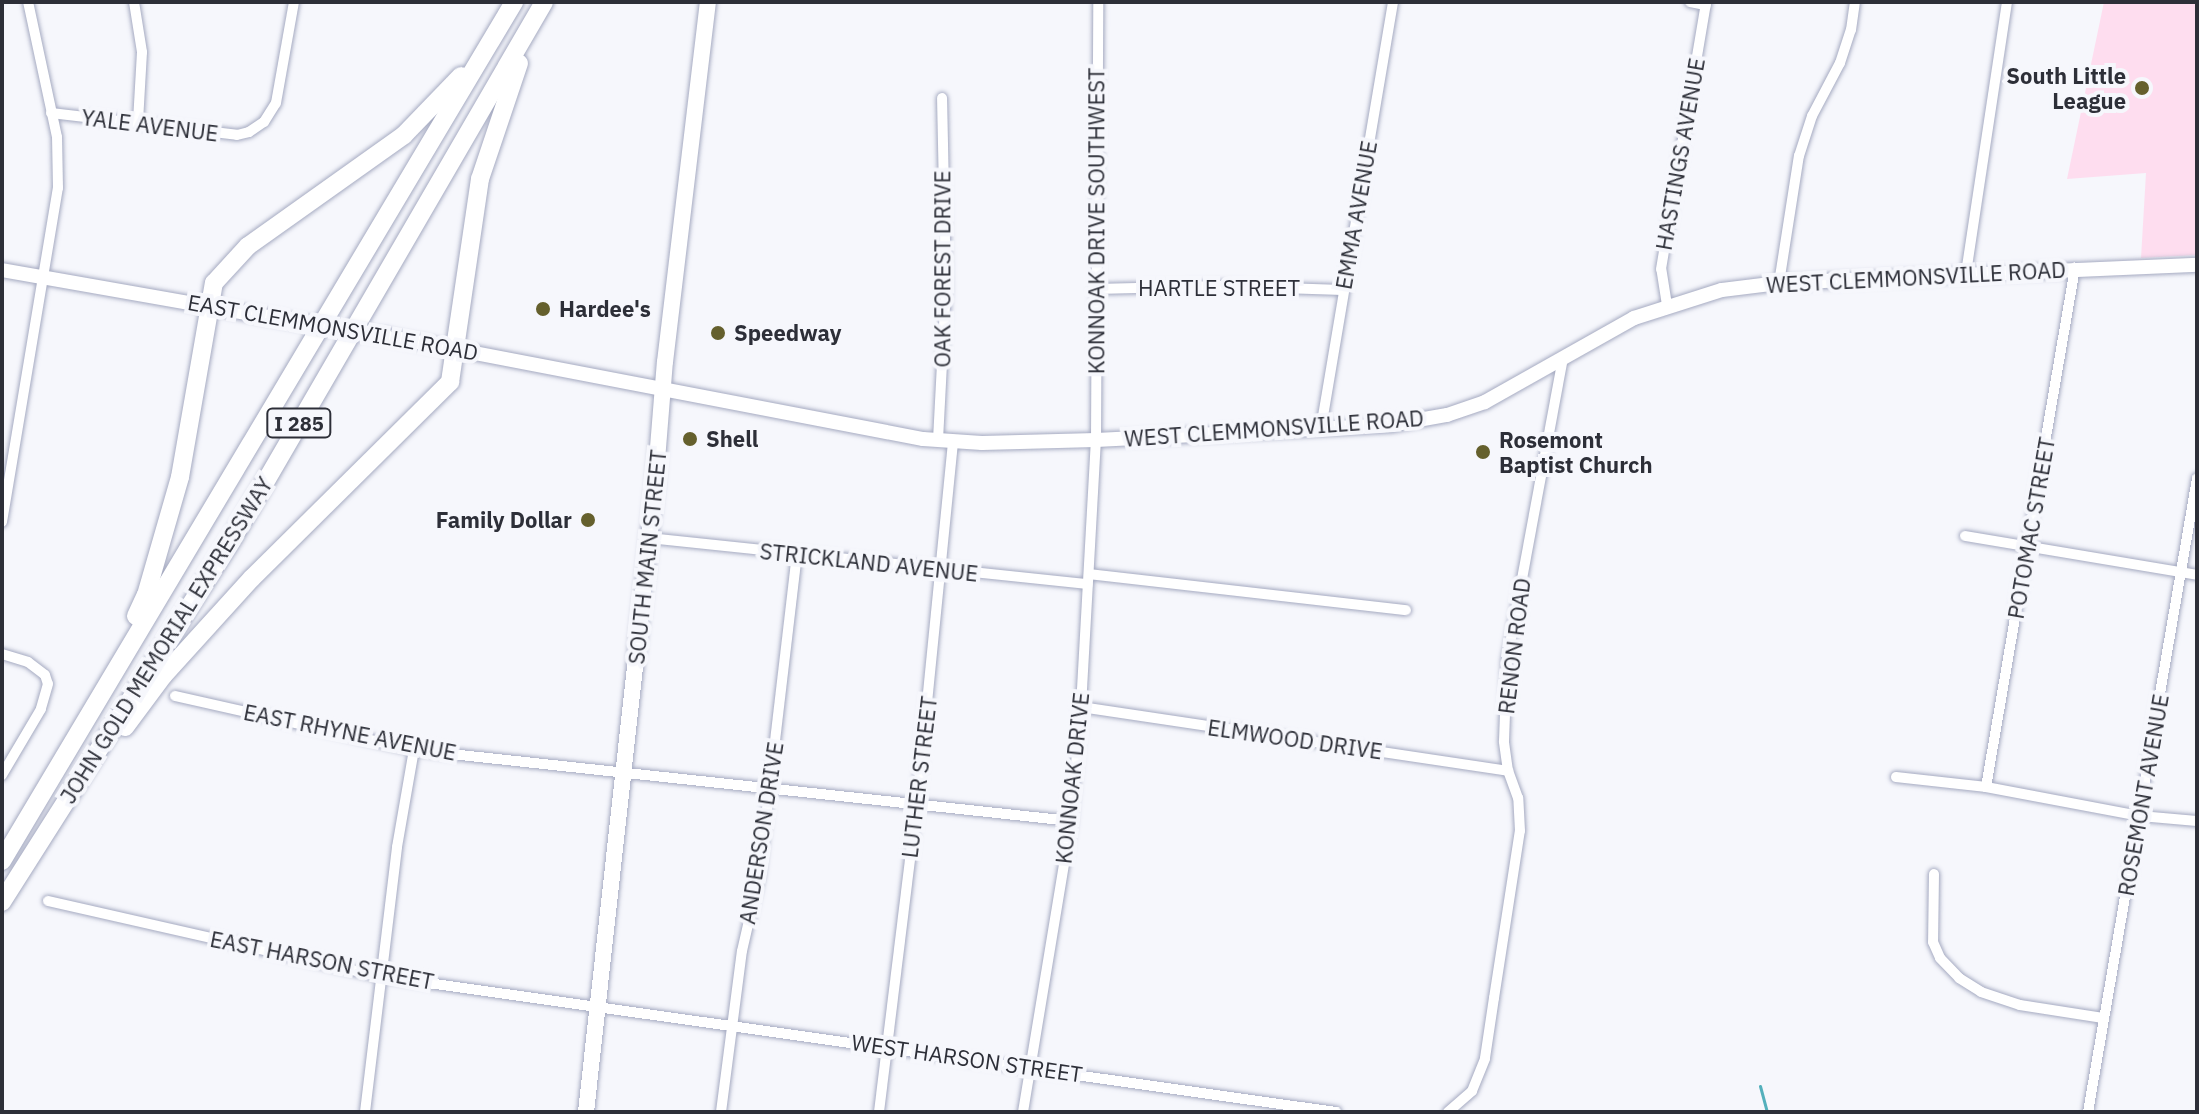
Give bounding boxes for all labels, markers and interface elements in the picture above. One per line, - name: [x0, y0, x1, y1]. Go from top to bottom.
- street label: HASTINGS AVENUE: [1650, 56, 1710, 252]
- place label: South Little League: [2006, 62, 2126, 114]
- street label: KONNOAK DRIVE SOUTHWEST: [1083, 68, 1109, 374]
- marker: South Little League: [2133, 79, 2151, 97]
- street label: YALE AVENUE: [80, 104, 220, 146]
- street label: EMMA AVENUE: [1330, 139, 1382, 291]
- street label: OAK FOREST DRIVE: [929, 170, 955, 368]
- street label: WEST CLEMMONSVILLE ROAD: [1765, 256, 2067, 298]
- street label: HARTLE STREET: [1138, 275, 1300, 301]
- street label: EAST CLEMMONSVILLE ROAD: [186, 288, 480, 366]
- place label: Hardee's: [559, 296, 651, 322]
- marker: Hardee's: [534, 300, 552, 318]
- place label: Speedway: [734, 320, 841, 346]
- marker: Speedway: [709, 324, 727, 342]
- street label: WEST CLEMMONSVILLE ROAD: [1123, 404, 1425, 452]
- road number: I 285: [265, 407, 333, 439]
- place label: Shell: [706, 426, 758, 452]
- place label: Rosemont Baptist Church: [1499, 426, 1652, 478]
- marker: Shell: [681, 430, 699, 448]
- street label: POTOMAC STREET: [2002, 435, 2060, 621]
- marker: Rosemont Baptist Church: [1474, 443, 1492, 461]
- street label: SOUTH MAIN STREET: [623, 448, 671, 666]
- street label: JOHN GOLD MEMORIAL EXPRESSWAY: [54, 472, 278, 808]
- place label: Family Dollar: [436, 507, 572, 533]
- marker: Family Dollar: [579, 511, 597, 529]
- street label: STRICKLAND AVENUE: [759, 537, 979, 587]
- street label: RENON ROAD: [1493, 577, 1535, 715]
- street label: KONNOAK DRIVE: [1050, 691, 1094, 865]
- street label: ROSEMONT AVENUE: [2112, 692, 2174, 898]
- street label: LUTHER STREET: [896, 695, 942, 859]
- street label: EAST RHYNE AVENUE: [241, 698, 459, 766]
- street label: ELMWOOD DRIVE: [1206, 714, 1384, 764]
- street label: ANDERSON DRIVE: [734, 740, 788, 926]
- street label: EAST HARSON STREET: [208, 925, 436, 995]
- street label: WEST HARSON STREET: [850, 1029, 1084, 1087]

